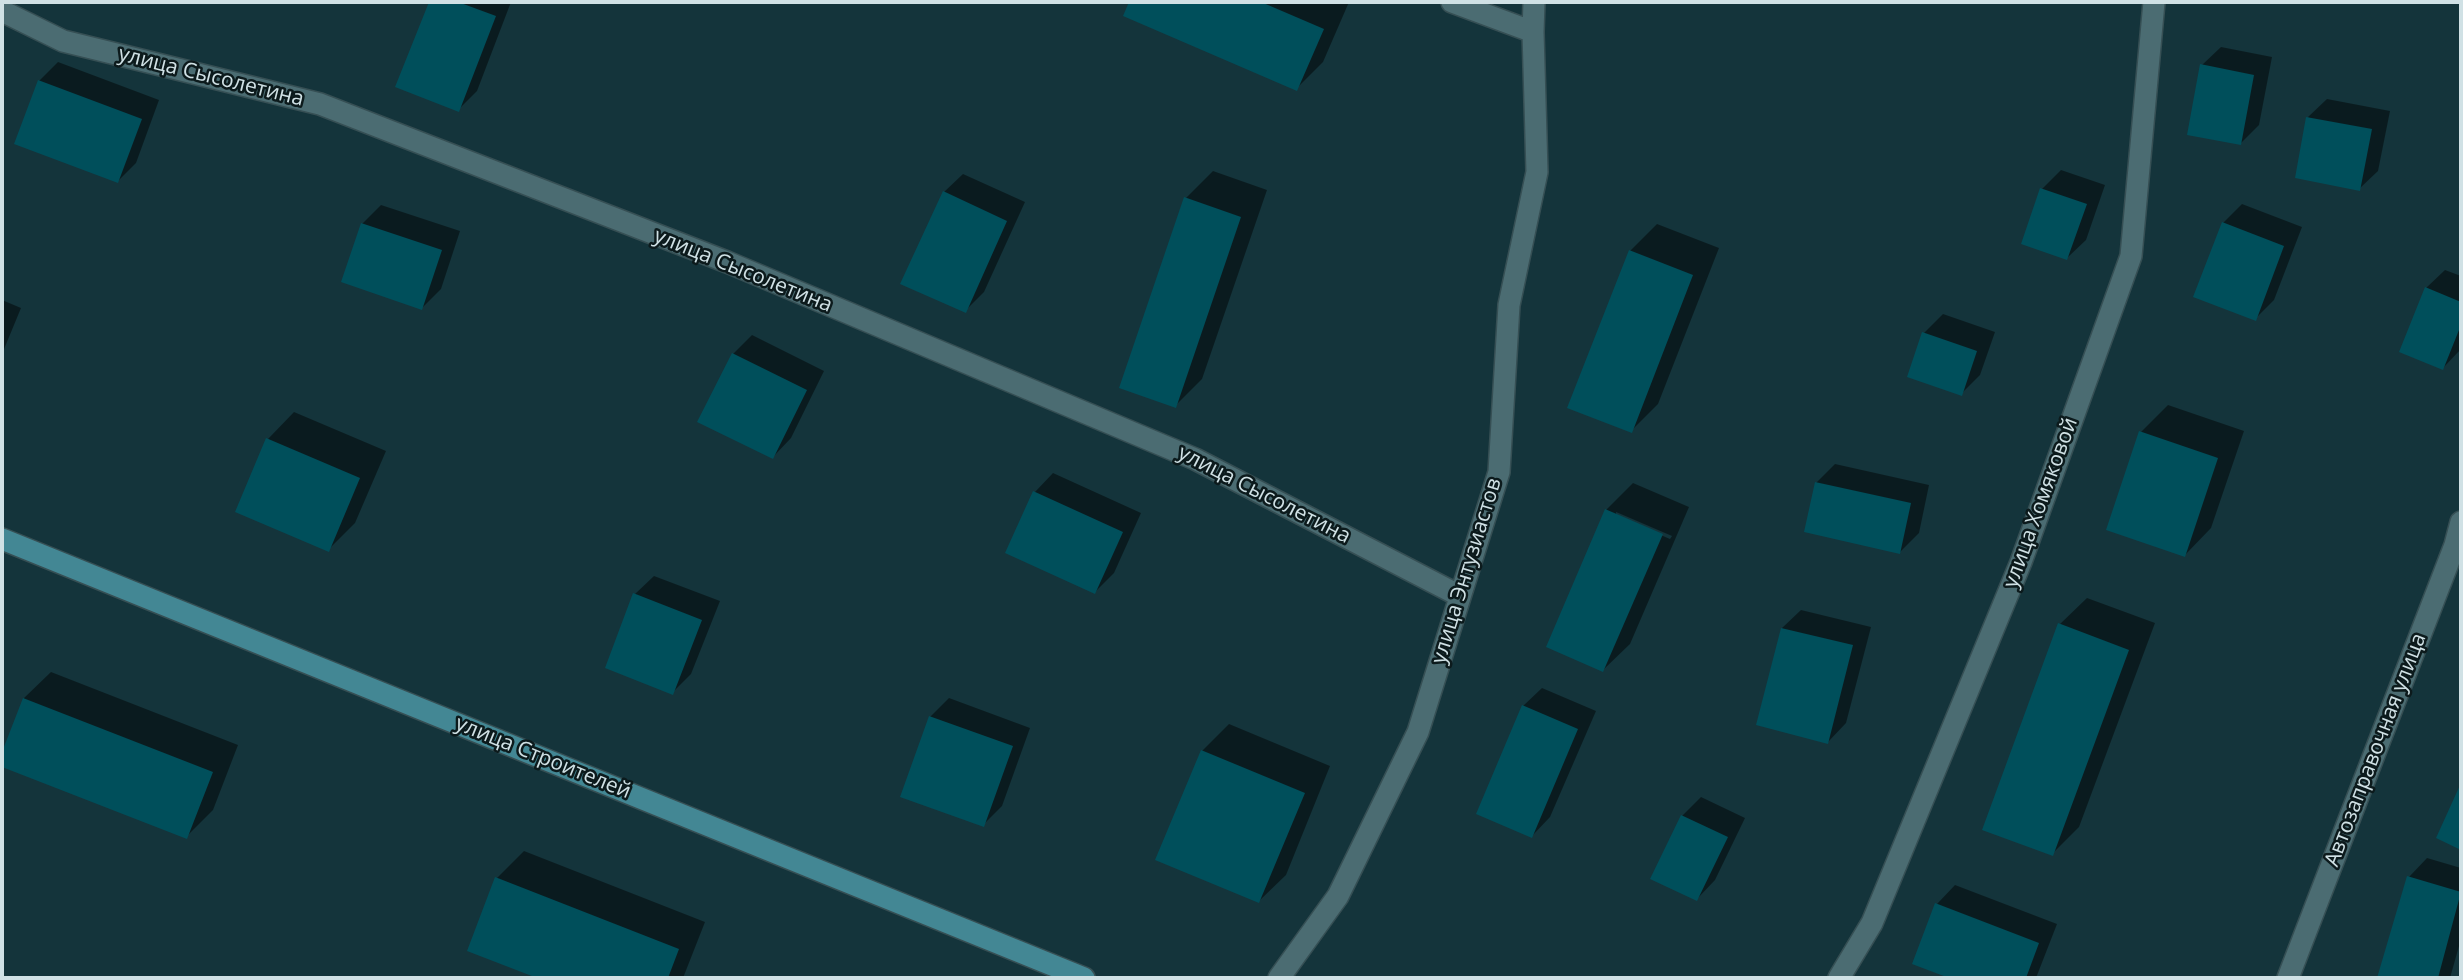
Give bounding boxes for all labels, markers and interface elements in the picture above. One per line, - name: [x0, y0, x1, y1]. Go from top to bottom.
- street label: улица Сысолетина: [116, 42, 306, 112]
- street label: улица Сысолетина: [650, 224, 836, 318]
- street label: улица Хомяковой: [1998, 414, 2084, 592]
- street label: улица Сысолетина: [1174, 441, 1354, 549]
- street label: улица Энтузиастов: [1427, 475, 1507, 667]
- street label: Автозаправочная улица: [2320, 630, 2432, 870]
- street label: улица Строителей: [452, 711, 634, 805]

